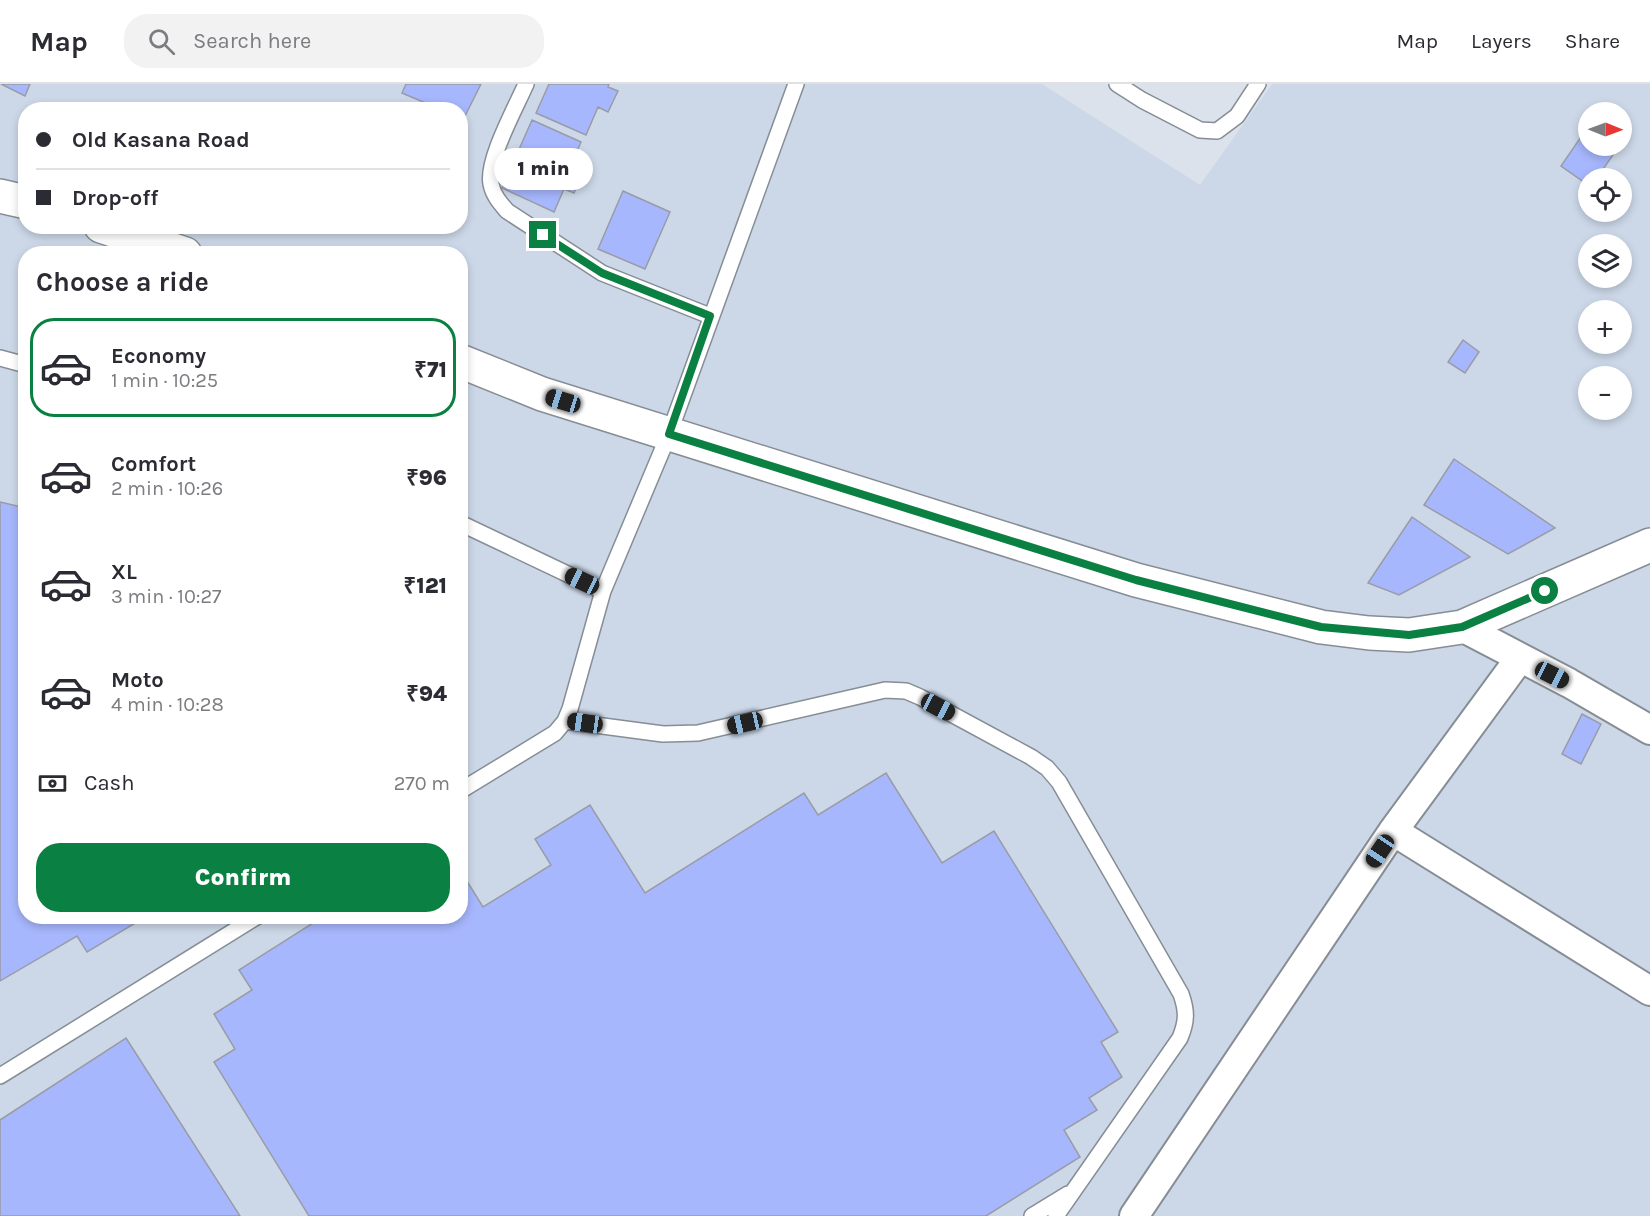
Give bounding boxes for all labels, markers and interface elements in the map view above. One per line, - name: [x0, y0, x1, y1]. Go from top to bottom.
- search box: [124, 14, 544, 68]
- text: Map: [30, 25, 88, 58]
- icon: search: [145, 25, 178, 58]
- text: Search here: [193, 28, 311, 54]
- text: Map: [1396, 29, 1438, 53]
- text: Layers: [1471, 29, 1532, 53]
- text: Share: [1565, 29, 1620, 53]
- north arrow: [1578, 102, 1632, 156]
- map controls: [1578, 102, 1632, 420]
- text: Old Kasana Road: [72, 127, 250, 153]
- callout: 1 min: [494, 148, 592, 190]
- text: 1 min: [517, 157, 570, 180]
- button: locate: [1578, 168, 1632, 222]
- text: Drop-off: [72, 185, 158, 211]
- route end: [529, 221, 556, 248]
- button: layers: [1578, 234, 1632, 288]
- text: Choose a ride: [36, 266, 209, 298]
- button: +: [1578, 300, 1632, 354]
- icon: car: [39, 341, 93, 395]
- text: Economy: [111, 343, 206, 369]
- text: ₹71: [414, 357, 447, 383]
- button: −: [1578, 366, 1632, 420]
- text: 1 min · 10:25: [111, 369, 218, 392]
- car: [543, 387, 583, 415]
- icon: car: [39, 449, 93, 503]
- text: Comfort: [111, 451, 196, 477]
- text: ₹96: [406, 465, 447, 491]
- text: 2 min · 10:26: [111, 477, 223, 500]
- icon: car: [39, 557, 93, 611]
- text: XL: [111, 559, 137, 585]
- car: [562, 565, 602, 597]
- text: ₹121: [404, 573, 447, 599]
- route start: [1531, 577, 1558, 604]
- text: 3 min · 10:27: [111, 585, 221, 608]
- car: [1532, 659, 1572, 691]
- icon: car: [39, 665, 93, 719]
- text: Moto: [111, 667, 164, 693]
- text: ₹94: [406, 681, 447, 707]
- car: [918, 691, 958, 723]
- text: 4 min · 10:28: [111, 693, 224, 716]
- car: [725, 710, 765, 736]
- car: [566, 712, 604, 734]
- icon: cash: [36, 767, 69, 800]
- text: Cash: [84, 770, 134, 796]
- text: 270 m: [394, 772, 450, 795]
- car: [1362, 831, 1398, 871]
- button: Confirm: [36, 843, 450, 912]

